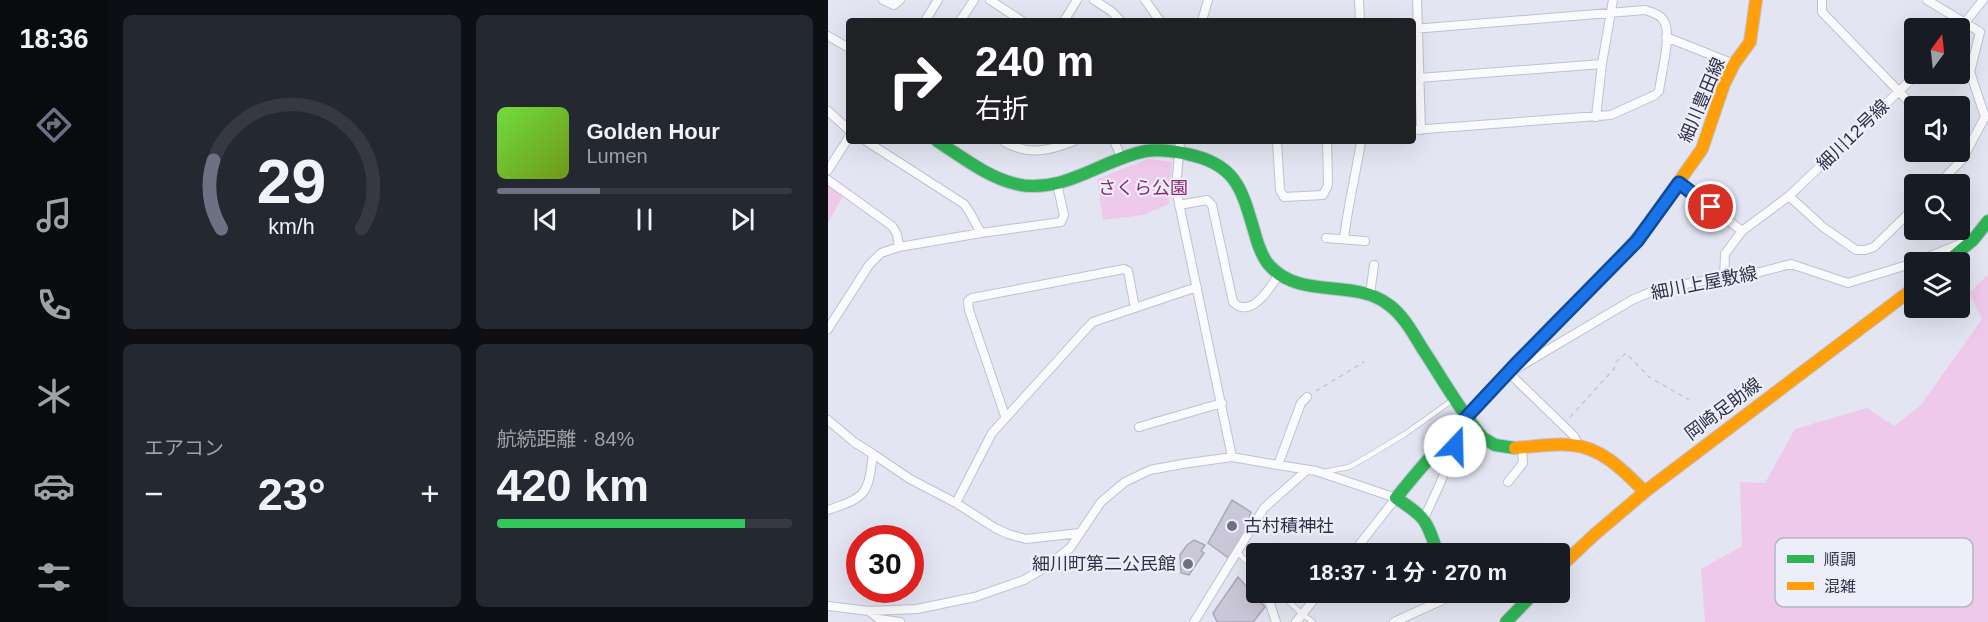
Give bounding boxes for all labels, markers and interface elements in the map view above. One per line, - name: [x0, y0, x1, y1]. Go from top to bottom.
- north arrow: [1904, 18, 1970, 84]
- map controls: [1904, 18, 1970, 318]
- text: 18:36: [19, 24, 89, 54]
- text: 240 m: [975, 38, 1094, 85]
- icon: right: [876, 42, 954, 120]
- street label: 細川豊田線: [1675, 55, 1729, 145]
- text: 右折: [975, 94, 1029, 124]
- street label: 細川12号線: [1813, 96, 1893, 174]
- button: sound: [1904, 96, 1970, 162]
- icon: directions: [33, 104, 75, 146]
- text: Golden Hour: [587, 119, 720, 144]
- text: Lumen: [587, 145, 648, 167]
- text: 29: [257, 147, 326, 216]
- button: search: [1904, 174, 1970, 240]
- park label: さくら公園: [1098, 178, 1188, 198]
- pin: [1685, 181, 1736, 232]
- icon: arrive: [1694, 190, 1727, 223]
- icon: music: [33, 194, 75, 236]
- icon: previous: [529, 203, 562, 236]
- icon: pause: [628, 203, 661, 236]
- icon: next: [726, 203, 759, 236]
- text: km/h: [269, 215, 315, 239]
- button: layers: [1904, 252, 1970, 318]
- street label: 細川上屋敷線: [1649, 263, 1759, 303]
- icon: phone: [33, 284, 75, 326]
- street label: 岡崎足助線: [1681, 374, 1765, 444]
- icon: climate: [33, 375, 75, 417]
- position arrow: [1423, 414, 1487, 478]
- text: 航続距離 · 84%: [497, 428, 634, 450]
- text: エアコン: [144, 437, 224, 459]
- text: 420 km: [497, 460, 649, 511]
- icon: car: [33, 465, 75, 507]
- text: 23°: [258, 469, 326, 520]
- text: −: [144, 475, 163, 512]
- text: +: [420, 475, 440, 512]
- place label: 古村積神社: [1244, 516, 1334, 536]
- marker: 古村積神社: [1225, 519, 1239, 533]
- speed limit sign: 30: [846, 525, 924, 603]
- legend: [1775, 538, 1973, 607]
- text: 順調: [1824, 551, 1856, 568]
- place label: 細川町第二公民館: [1032, 554, 1176, 574]
- icon: filters: [33, 556, 75, 598]
- marker: 細川町第二公民館: [1181, 557, 1195, 571]
- text: 18:37 · 1 分 · 270 m: [1309, 560, 1507, 585]
- text: 混雑: [1824, 578, 1856, 595]

